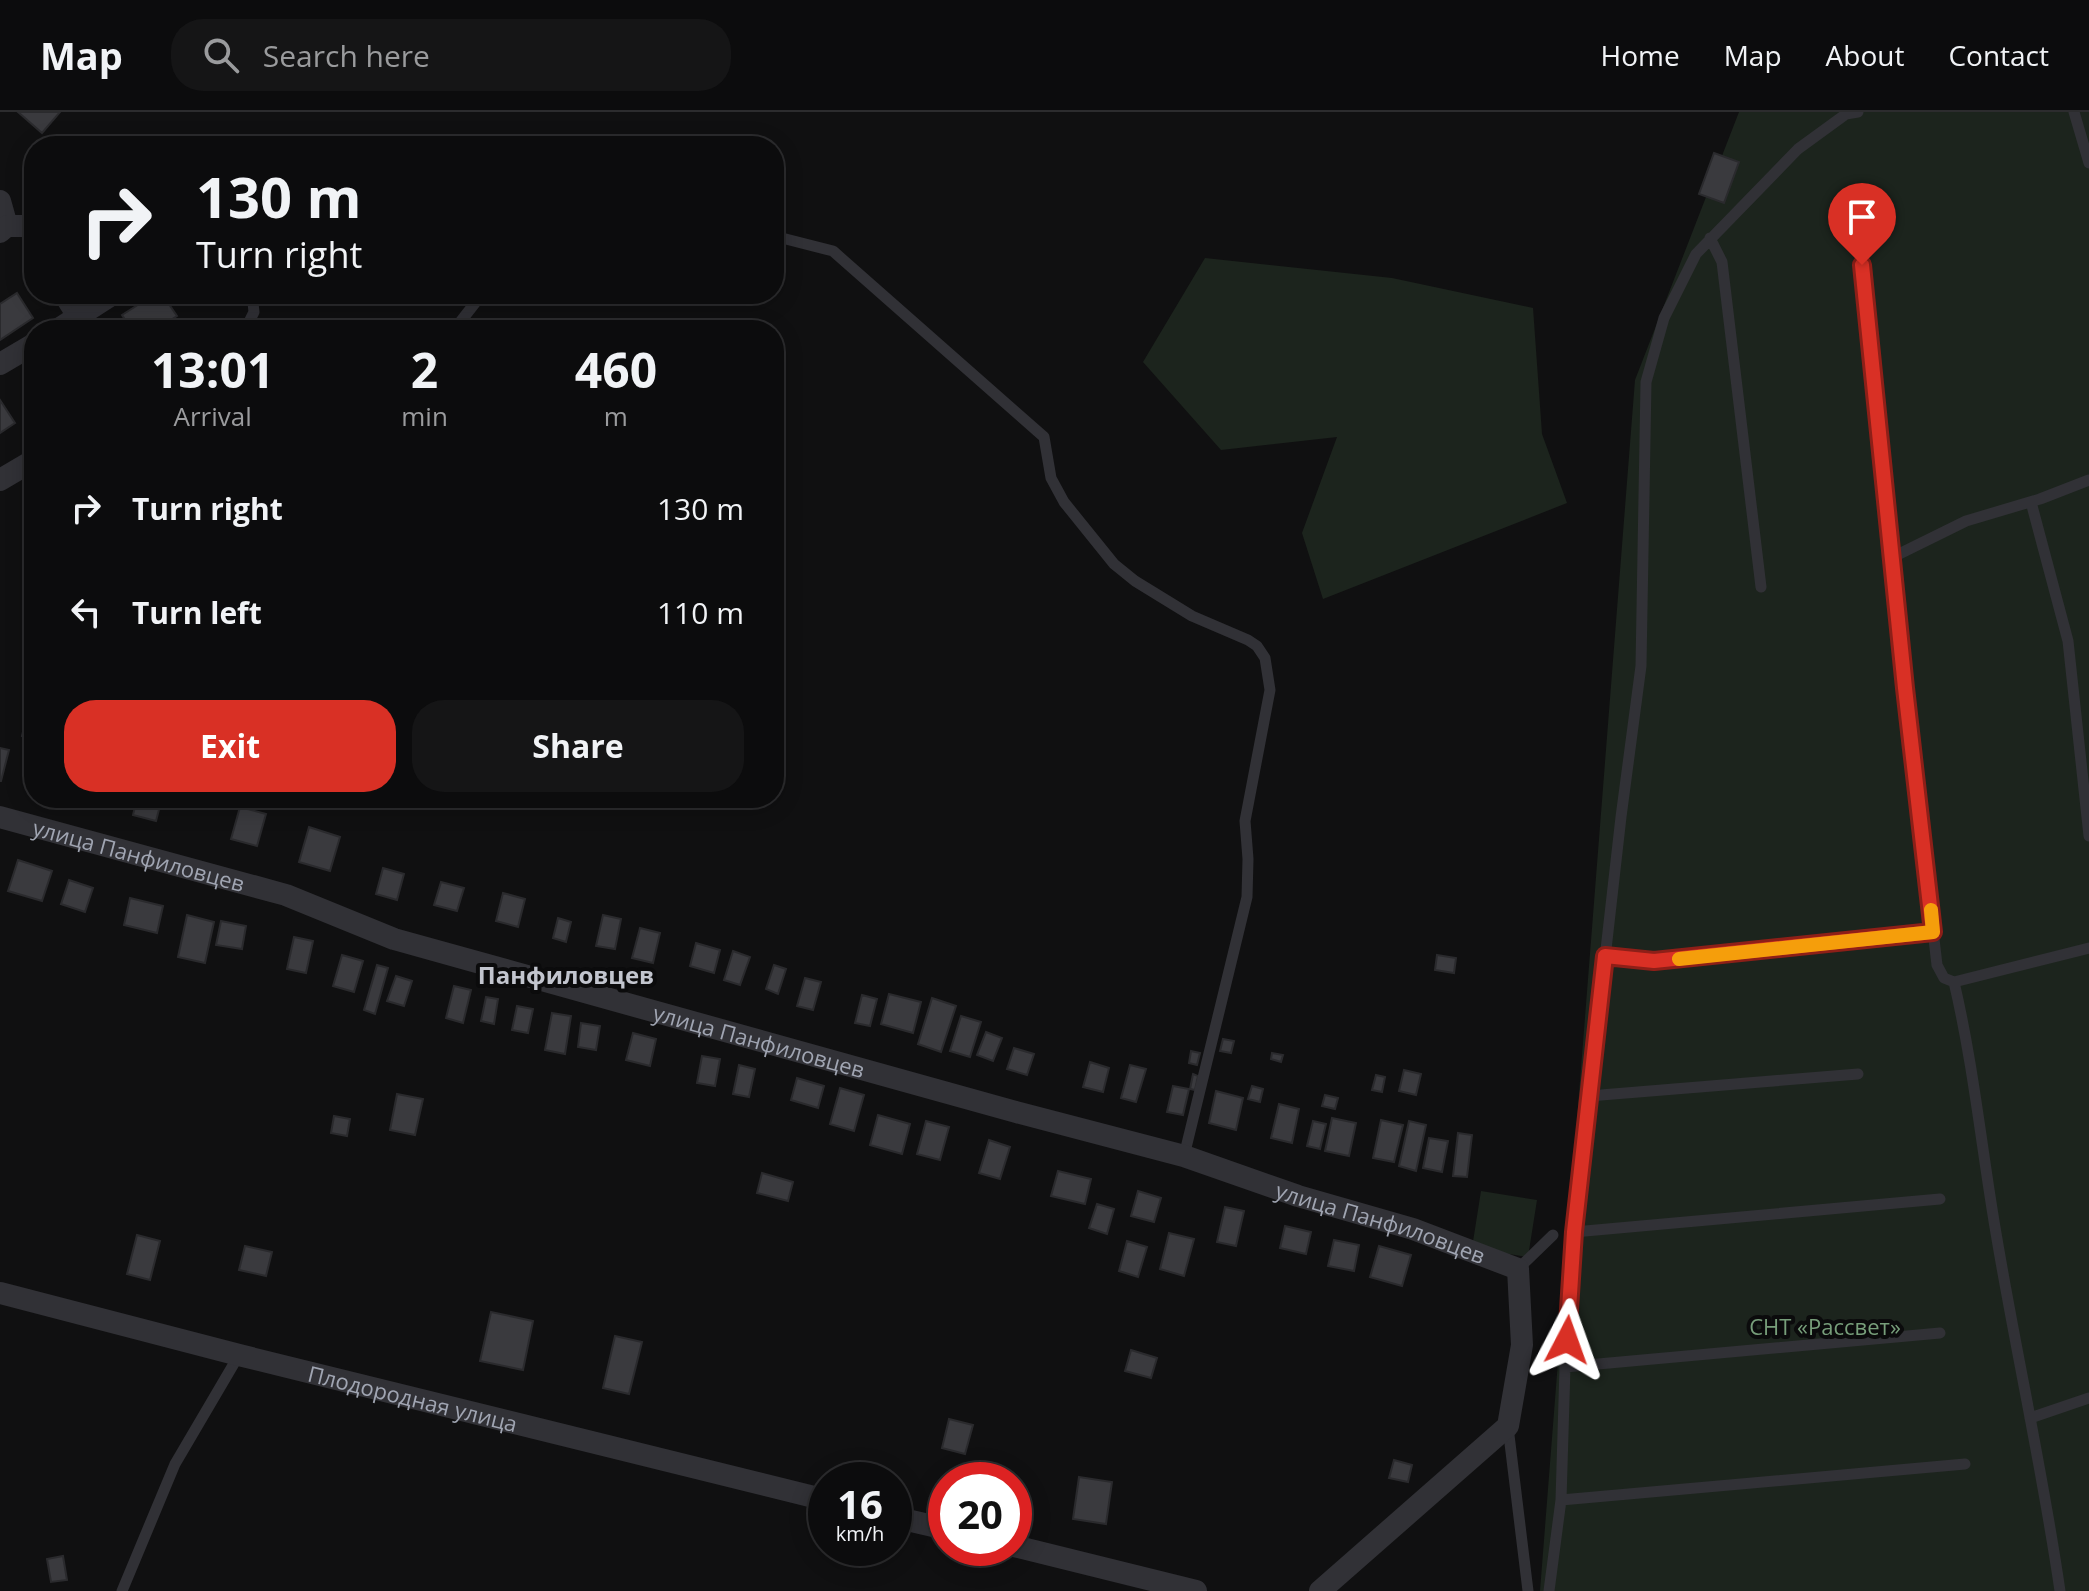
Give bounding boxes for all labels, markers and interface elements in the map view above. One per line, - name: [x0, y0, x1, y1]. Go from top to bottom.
- search box: [171, 19, 731, 91]
- text: Map: [40, 29, 123, 81]
- icon: search: [199, 33, 243, 77]
- text: Search here: [263, 35, 430, 76]
- text: Home: [1601, 36, 1680, 74]
- text: Map: [1724, 36, 1782, 74]
- text: About: [1826, 36, 1904, 74]
- text: Contact: [1948, 36, 2049, 74]
- text: 130 m: [196, 158, 362, 234]
- icon: right: [64, 168, 168, 272]
- pin: [1828, 183, 1896, 265]
- icon: arrive: [1840, 195, 1884, 239]
- text: Turn right: [196, 230, 362, 279]
- text: 13:01: [151, 337, 274, 402]
- text: 2: [411, 337, 438, 402]
- text: 460: [575, 337, 657, 402]
- text: Arrival: [173, 398, 252, 434]
- text: min: [401, 398, 448, 434]
- text: m: [604, 398, 628, 434]
- icon: right: [64, 486, 108, 530]
- text: Turn right: [132, 488, 283, 529]
- text: 130 m: [657, 488, 744, 529]
- icon: left: [64, 590, 108, 634]
- text: Turn left: [132, 592, 262, 633]
- text: 110 m: [657, 592, 744, 633]
- button: Exit: [64, 700, 396, 792]
- button: Share: [412, 700, 744, 792]
- street label: улица Панфиловцев: [30, 812, 248, 898]
- district label: Панфиловцев: [478, 958, 654, 991]
- street label: улица Панфиловцев: [650, 997, 868, 1084]
- street label: улица Панфиловцев: [1272, 1174, 1490, 1270]
- position arrow: [1525, 1298, 1609, 1382]
- park label: СНТ «Рассвет»: [1749, 1311, 1901, 1341]
- street label: Плодородная улица: [305, 1358, 521, 1438]
- speed limit sign: 20: [928, 1462, 1032, 1566]
- text: 16: [837, 1476, 883, 1531]
- text: km/h: [836, 1520, 884, 1547]

